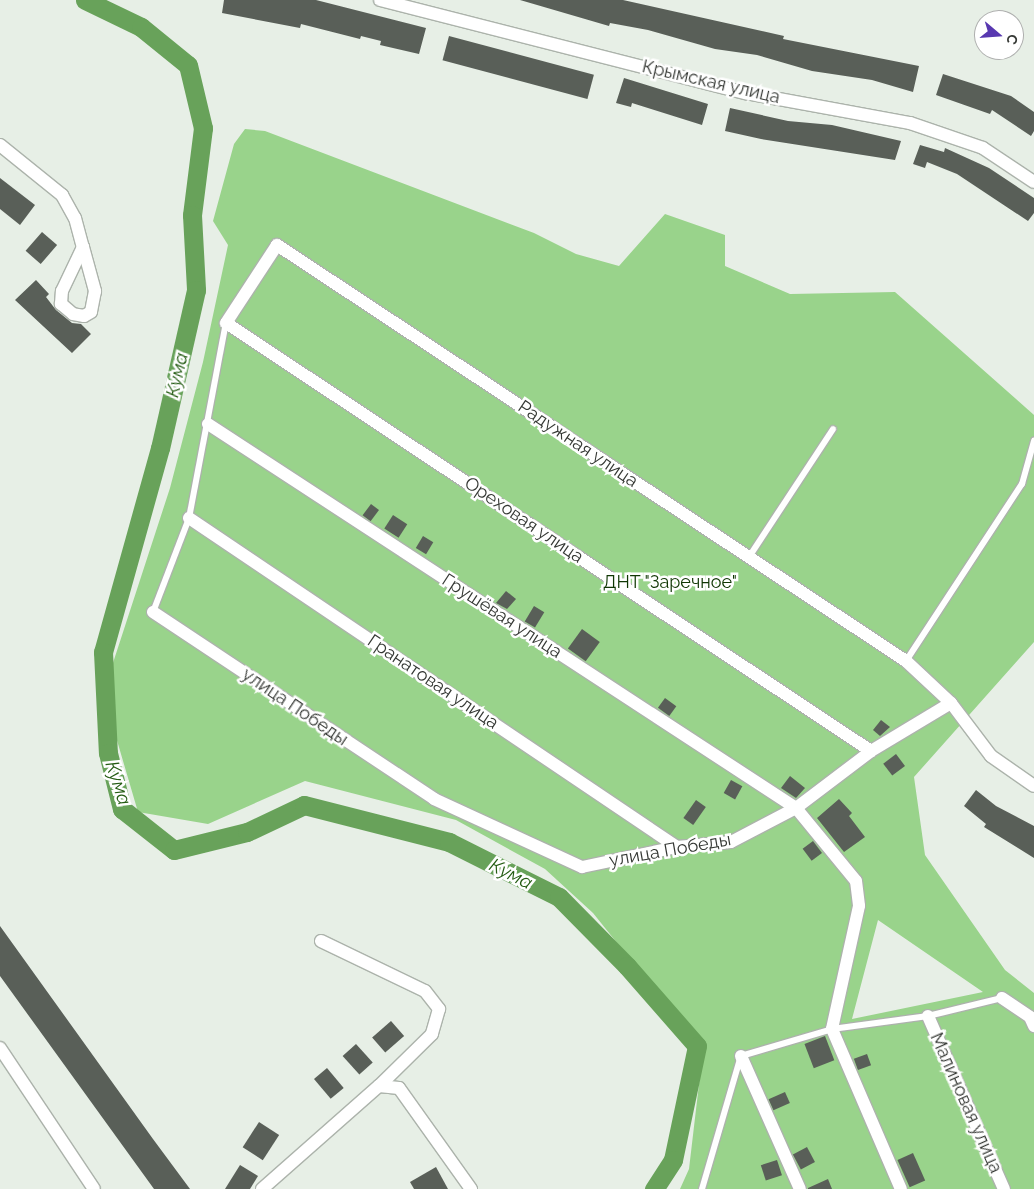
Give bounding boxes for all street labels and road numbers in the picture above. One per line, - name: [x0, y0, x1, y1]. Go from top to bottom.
- street label: Крымская улица: [640, 56, 782, 108]
- street label: Радужная улица: [514, 396, 642, 492]
- street label: Ореховая улица: [460, 472, 588, 568]
- street label: Грушёвая улица: [438, 569, 566, 663]
- street label: Гранатовая улица: [363, 630, 503, 734]
- street label: улица Победы: [238, 664, 352, 750]
- street label: улица Победы: [607, 829, 733, 871]
- street label: Малиновая улица: [925, 1029, 1007, 1177]

